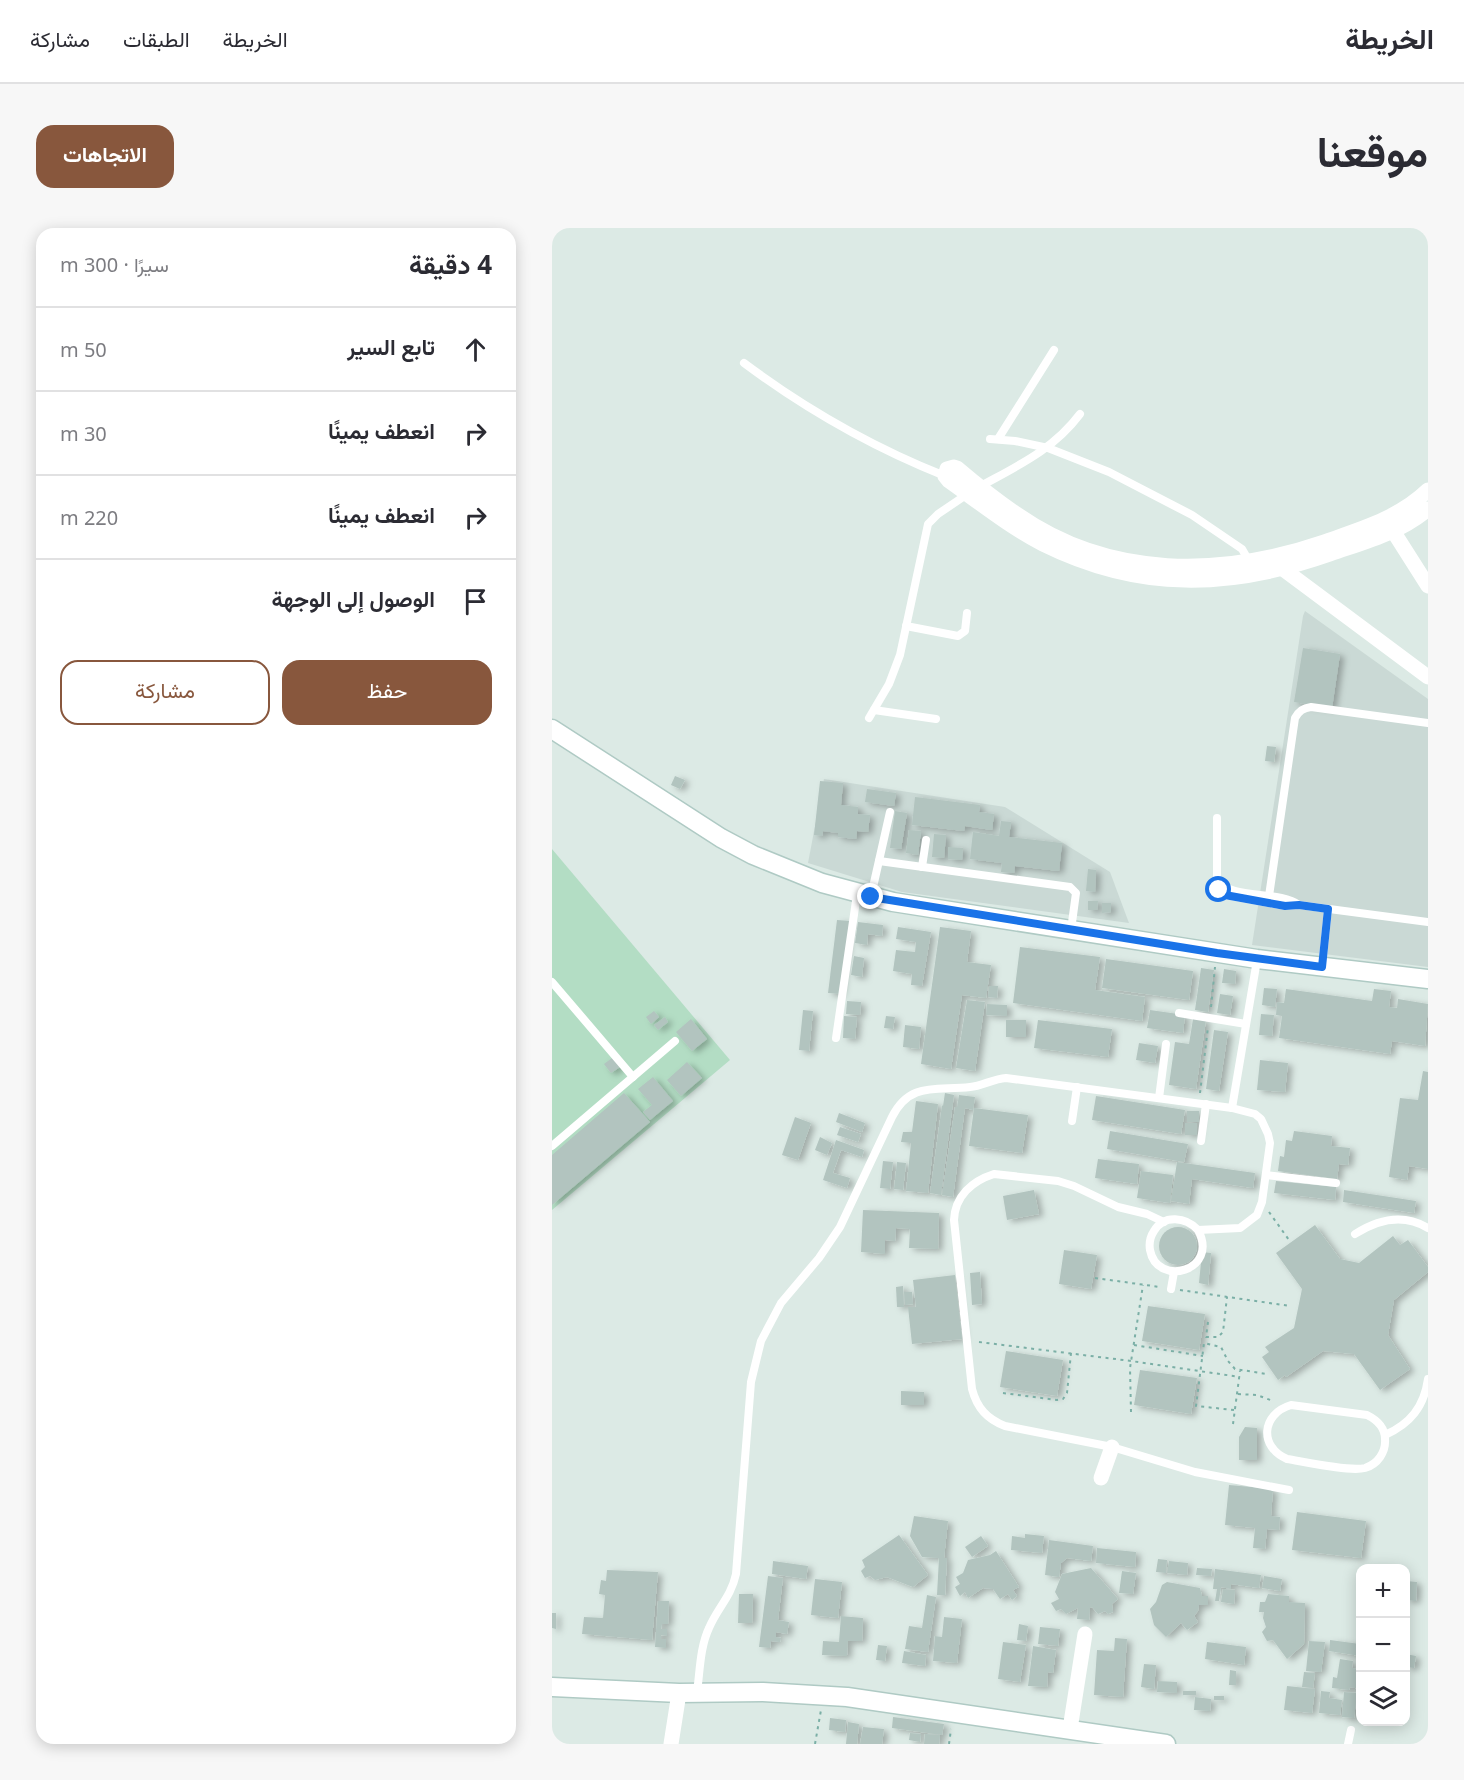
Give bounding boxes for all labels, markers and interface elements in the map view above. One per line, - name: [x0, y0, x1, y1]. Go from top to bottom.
- text: الخريطة: [1345, 19, 1434, 57]
- text: مشاركة: [30, 25, 90, 53]
- text: الطبقات: [123, 25, 190, 53]
- text: الخريطة: [223, 25, 288, 53]
- text: موقعنا: [1317, 122, 1428, 179]
- button: الاتجاهات: [36, 125, 174, 188]
- text: 4 دقيقة: [409, 246, 492, 282]
- text: سيرًا · 300 m: [60, 251, 169, 278]
- text: تابع السير: [347, 331, 435, 361]
- icon: ahead: [459, 333, 492, 366]
- text: 50 m: [60, 336, 107, 363]
- text: انعطف يمينًا: [328, 415, 435, 445]
- icon: right: [459, 417, 492, 450]
- text: 30 m: [60, 420, 107, 447]
- text: انعطف يمينًا: [328, 499, 435, 529]
- icon: right: [459, 501, 492, 534]
- text: 220 m: [60, 504, 118, 531]
- text: الوصول إلى الوجهة: [271, 583, 435, 613]
- icon: arrive: [459, 585, 492, 618]
- button: مشاركة: [60, 660, 270, 725]
- button: حفظ: [282, 660, 492, 725]
- route start: [1205, 876, 1231, 902]
- route end: [857, 883, 883, 909]
- map controls: [1356, 1564, 1410, 1726]
- button: +: [1356, 1564, 1410, 1618]
- button: −: [1356, 1618, 1410, 1672]
- button: layers: [1356, 1672, 1410, 1726]

